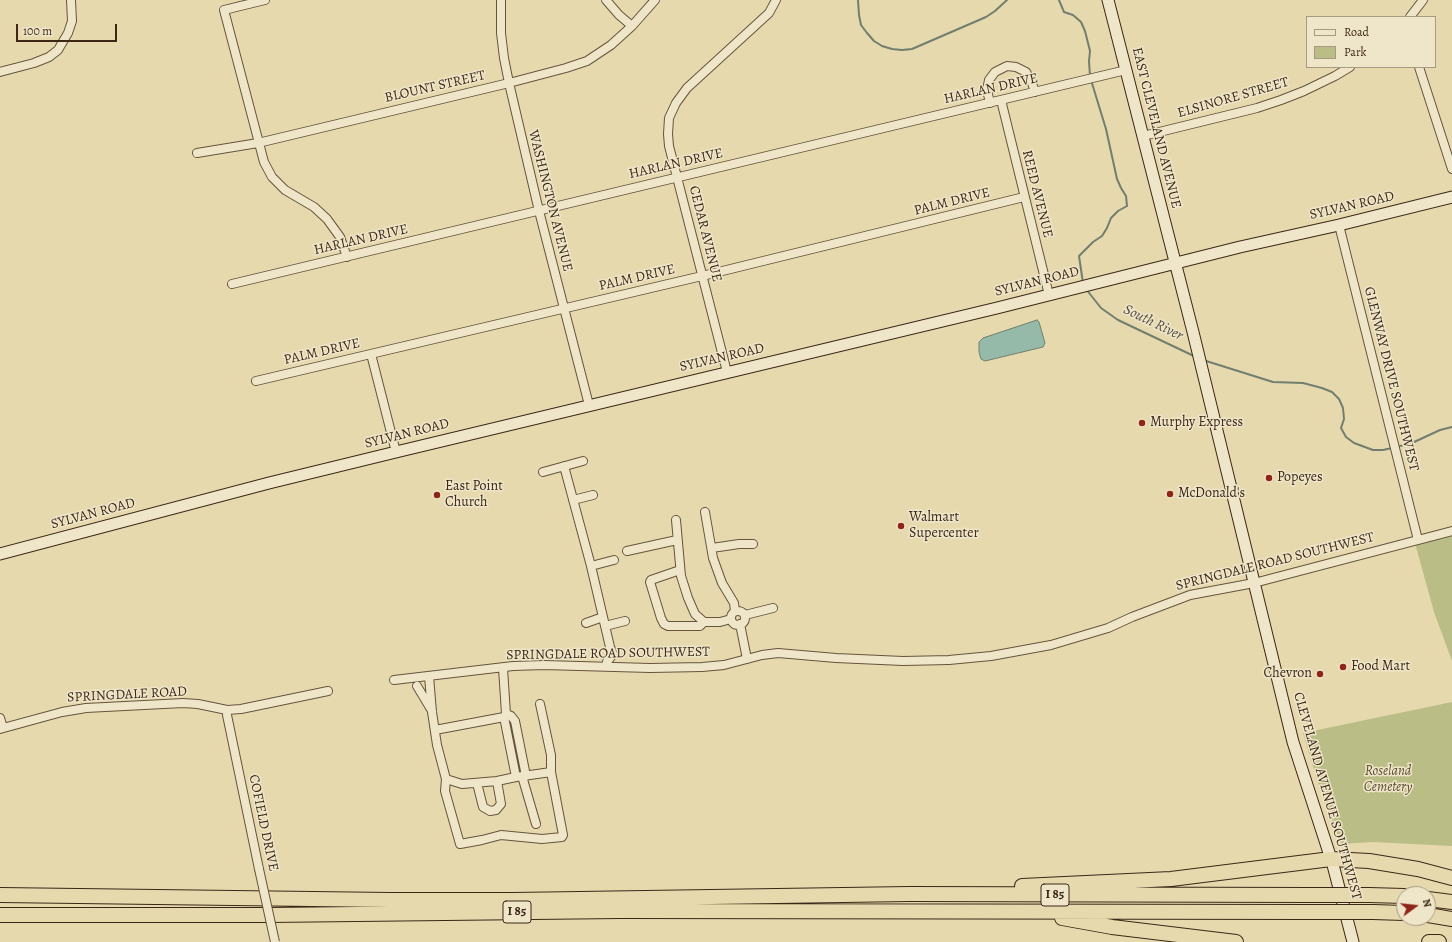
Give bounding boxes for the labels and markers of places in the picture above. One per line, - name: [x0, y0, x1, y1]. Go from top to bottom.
- place label: Murphy Express: [1150, 415, 1243, 431]
- marker: Murphy Express: [1137, 418, 1147, 428]
- place label: Popeyes: [1277, 470, 1323, 486]
- marker: Popeyes: [1264, 473, 1274, 483]
- place label: East Point Church: [445, 479, 503, 512]
- place label: McDonald's: [1178, 486, 1245, 502]
- marker: McDonald's: [1165, 489, 1175, 499]
- marker: East Point Church: [432, 490, 442, 500]
- place label: Walmart Supercenter: [909, 510, 979, 542]
- marker: Walmart Supercenter: [896, 521, 906, 531]
- place label: Food Mart: [1351, 659, 1410, 675]
- marker: Food Mart: [1338, 662, 1348, 672]
- place label: Chevron: [1263, 666, 1312, 682]
- marker: Chevron: [1315, 669, 1325, 679]

